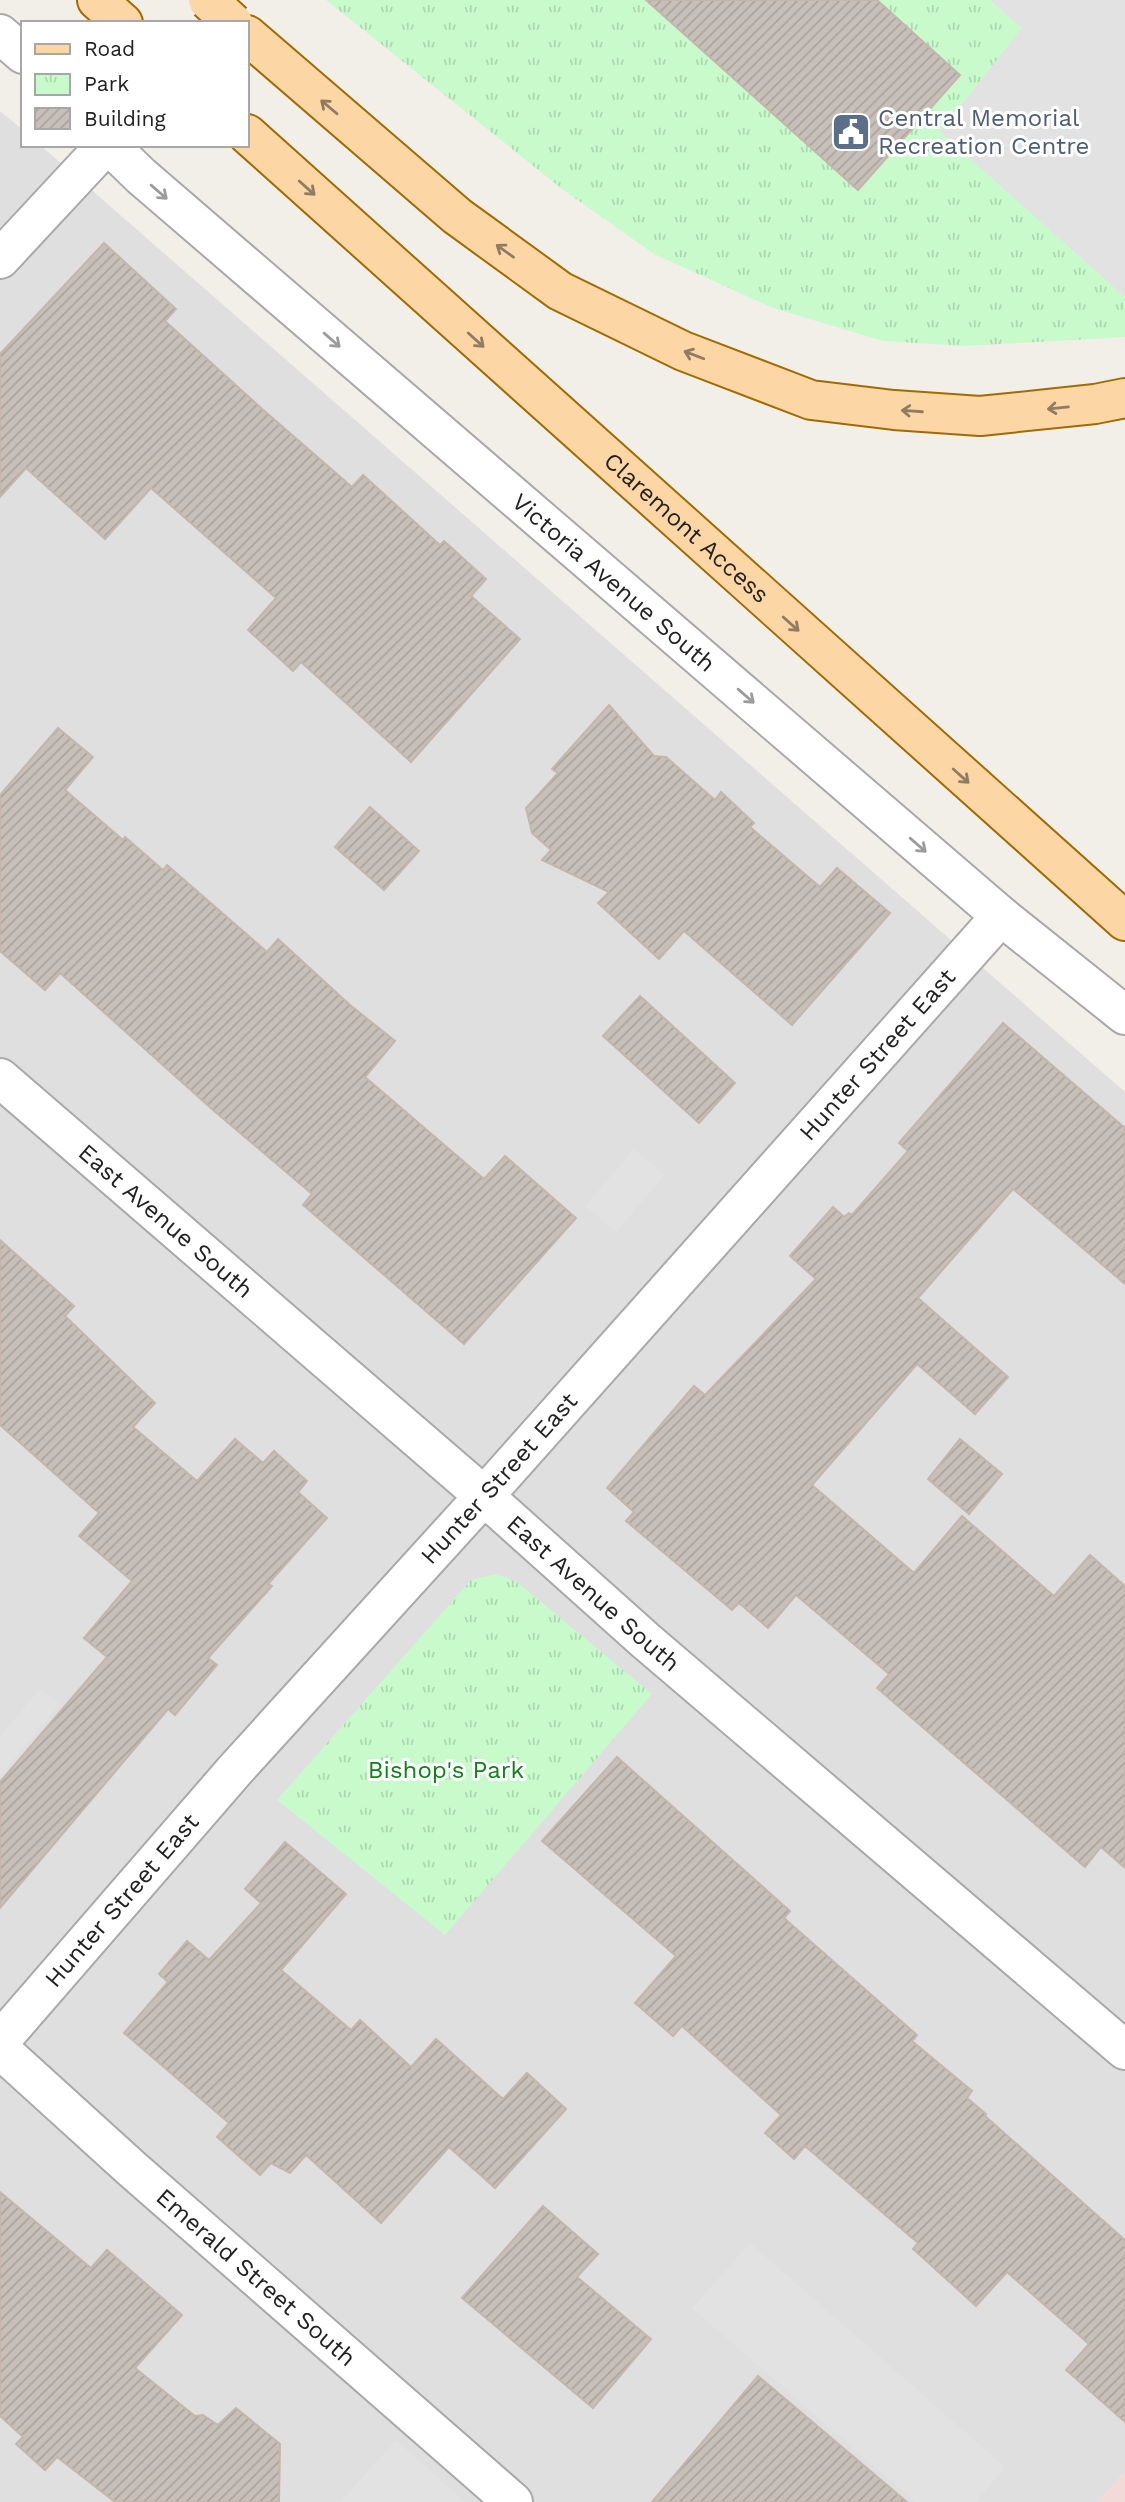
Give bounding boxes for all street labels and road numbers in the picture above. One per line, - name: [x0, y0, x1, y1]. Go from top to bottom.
- street label: Claremont Access: [598, 447, 774, 609]
- street label: Victoria Avenue South: [506, 488, 721, 678]
- street label: Hunter Street East: [794, 963, 961, 1146]
- street label: East Avenue South: [73, 1138, 259, 1304]
- street label: Hunter Street East: [415, 1387, 583, 1570]
- street label: East Avenue South: [501, 1509, 685, 1678]
- street label: Hunter Street East: [39, 1808, 205, 1993]
- street label: Emerald Street South: [151, 2183, 361, 2372]

